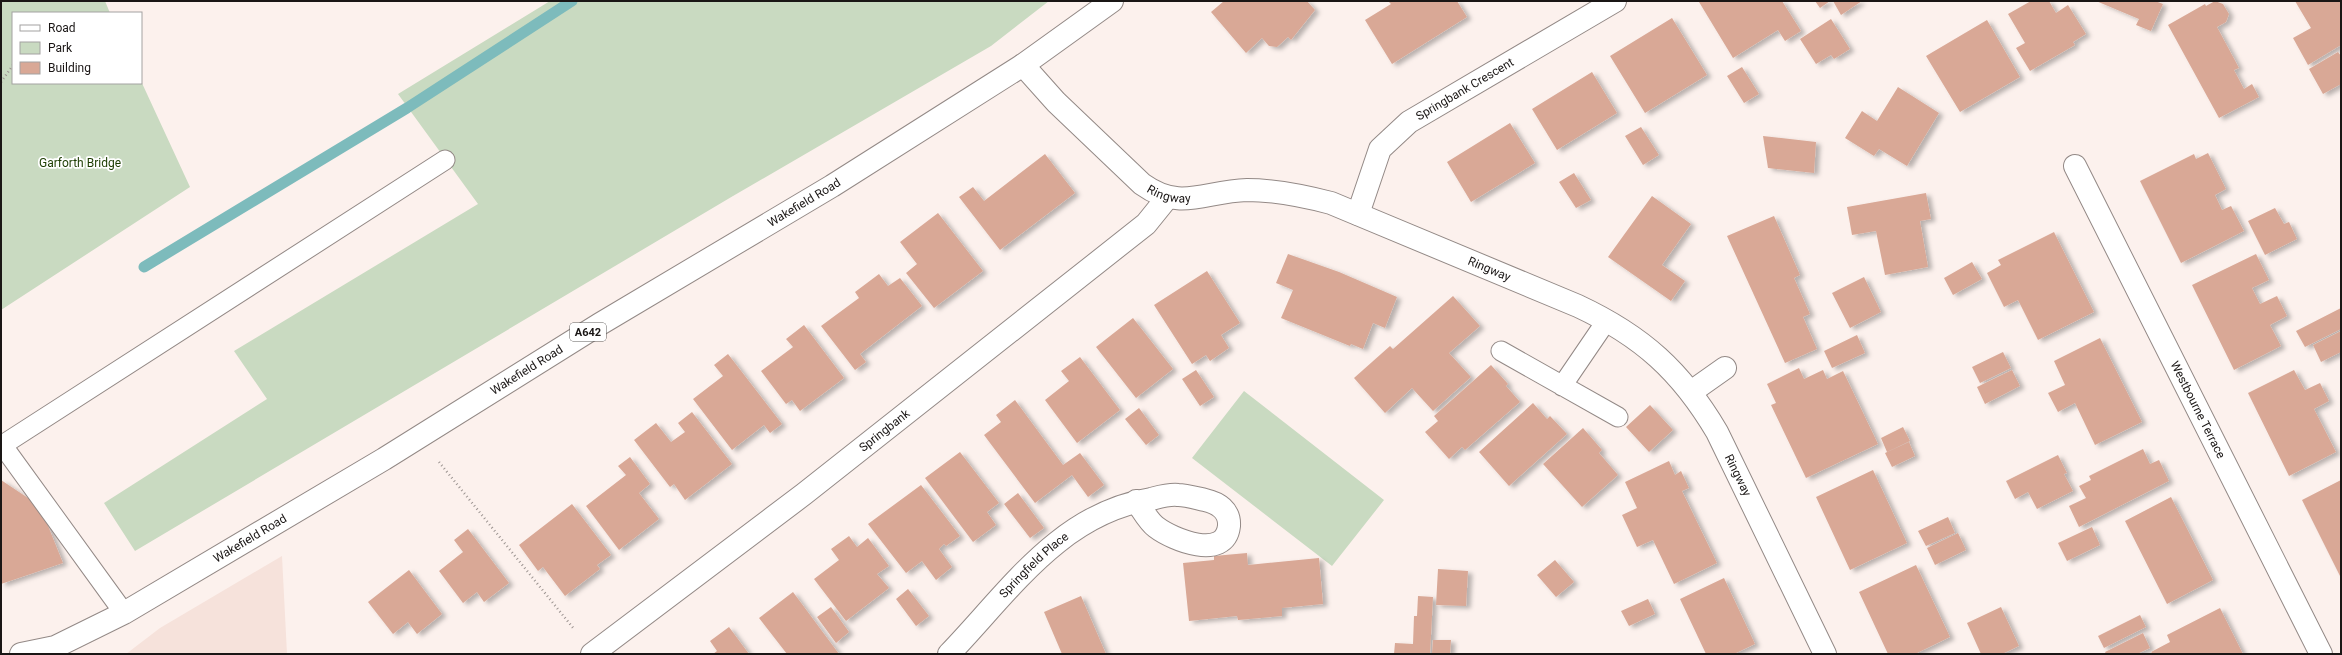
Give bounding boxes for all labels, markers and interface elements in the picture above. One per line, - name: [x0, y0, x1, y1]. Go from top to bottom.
- legend: [12, 12, 142, 84]
- text: Road: [48, 21, 76, 35]
- text: Park: [48, 41, 73, 55]
- street label: Springbank Crescent: [1413, 55, 1516, 123]
- text: Building: [48, 61, 91, 75]
- park label: Garforth Bridge: [39, 156, 121, 170]
- street label: Wakefield Road: [765, 175, 843, 230]
- street label: Ringway: [1145, 182, 1192, 206]
- street label: Ringway: [1466, 254, 1513, 284]
- road number: A642: [570, 323, 606, 341]
- street label: Wakefield Road: [488, 342, 565, 398]
- street label: Westbourne Terrace: [2168, 359, 2228, 461]
- street label: Springbank: [856, 406, 913, 455]
- street label: Ringway: [1722, 452, 1754, 499]
- street label: Wakefield Road: [211, 511, 289, 565]
- street label: Springfield Place: [996, 529, 1071, 601]

